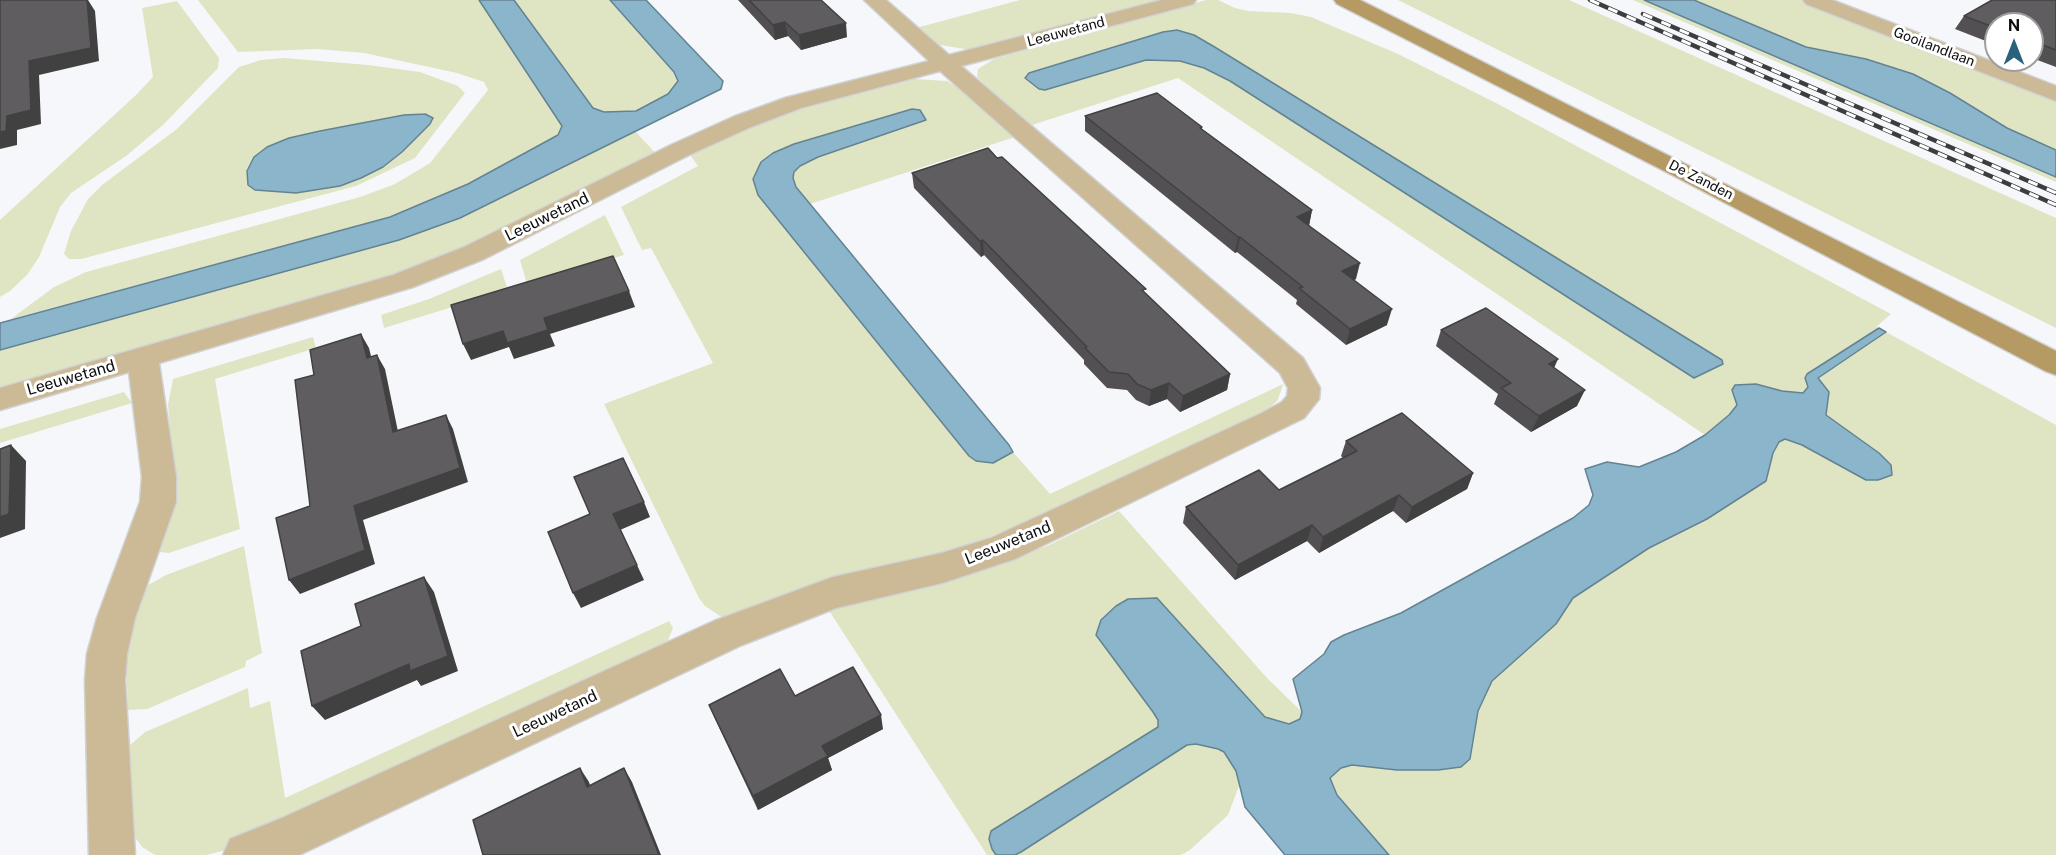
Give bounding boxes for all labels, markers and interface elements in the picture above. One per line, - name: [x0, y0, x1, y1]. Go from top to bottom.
- north arrow: [1984, 12, 2044, 72]
- street label: Leeuwetand: [1025, 14, 1107, 50]
- text: N: [2008, 16, 2020, 35]
- street label: Gooilandlaan: [1891, 24, 1977, 70]
- street label: De Zanden: [1666, 157, 1736, 203]
- street label: Leeuwetand: [502, 188, 592, 246]
- street label: Leeuwetand: [25, 356, 117, 400]
- street label: Leeuwetand: [962, 517, 1054, 569]
- street label: Leeuwetand: [510, 686, 600, 742]

